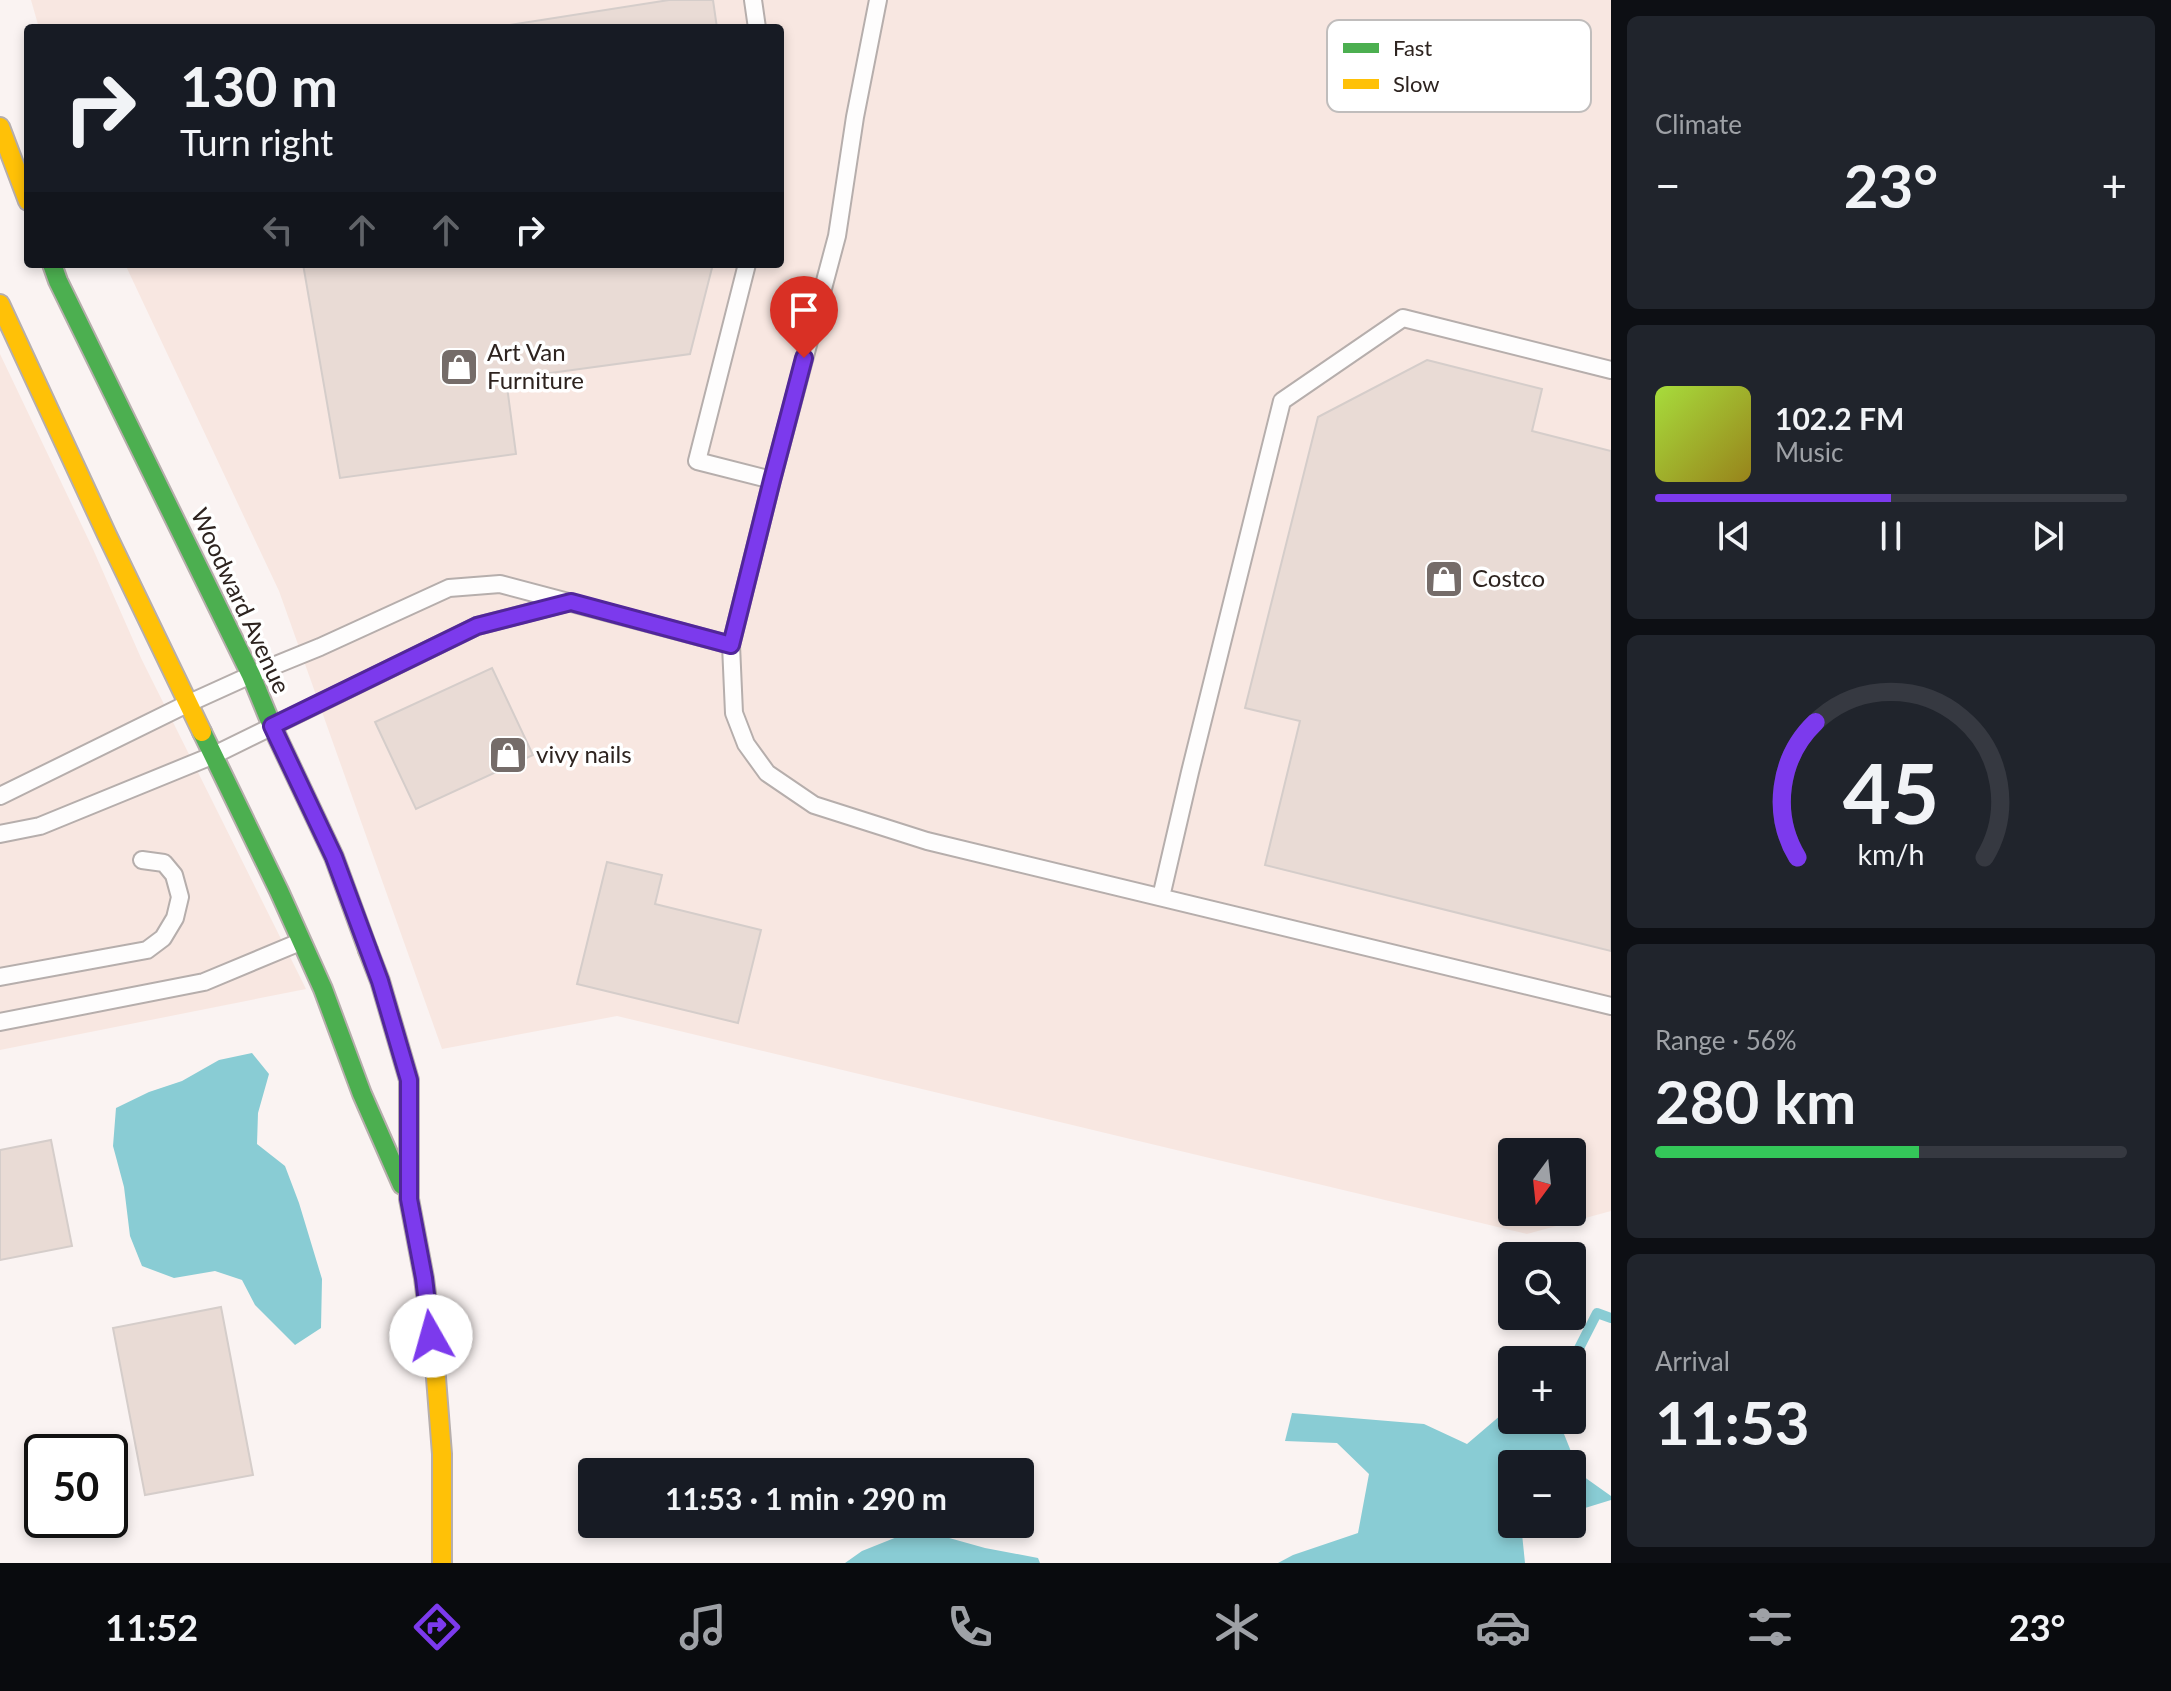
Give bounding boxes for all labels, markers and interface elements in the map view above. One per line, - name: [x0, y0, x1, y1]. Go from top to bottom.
- legend: [1327, 20, 1591, 112]
- text: Fast: [1393, 34, 1432, 61]
- text: 130 m: [180, 52, 338, 119]
- icon: right: [48, 56, 152, 160]
- text: Slow: [1393, 70, 1440, 97]
- text: Climate: [1655, 108, 1742, 140]
- text: Turn right: [180, 120, 333, 164]
- text: 23°: [1844, 149, 1938, 221]
- text: −: [1655, 159, 1681, 211]
- text: +: [2101, 159, 2127, 211]
- icon: left: [256, 208, 300, 252]
- icon: ahead: [340, 208, 384, 252]
- icon: ahead: [424, 208, 468, 252]
- icon: right: [508, 208, 552, 252]
- pin: [770, 276, 838, 358]
- icon: arrive: [782, 288, 826, 332]
- place label: Art Van Furniture: [487, 337, 584, 394]
- shop icon: Art Van Furniture: [438, 346, 480, 388]
- text: 102.2 FM: [1775, 400, 1904, 436]
- text: Music: [1775, 436, 1843, 468]
- street label: Woodward Avenue: [186, 503, 297, 698]
- icon: previous: [1712, 514, 1756, 558]
- icon: pause: [1869, 514, 1913, 558]
- icon: next: [2026, 514, 2070, 558]
- shop icon: Costco: [1423, 558, 1465, 600]
- place label: Costco: [1472, 563, 1545, 592]
- shop icon: vivy nails: [487, 734, 529, 776]
- place label: vivy nails: [536, 739, 632, 768]
- text: 45: [1843, 741, 1939, 841]
- text: km/h: [1858, 837, 1924, 871]
- text: Range · 56%: [1655, 1024, 1797, 1056]
- text: 280 km: [1655, 1065, 1856, 1137]
- north arrow: [1498, 1138, 1586, 1226]
- map controls: [1498, 1138, 1586, 1538]
- button: search: [1498, 1242, 1586, 1330]
- position arrow: [389, 1294, 473, 1378]
- text: Arrival: [1655, 1345, 1730, 1377]
- button: +: [1498, 1346, 1586, 1434]
- text: 11:53: [1655, 1386, 1810, 1458]
- speed limit sign: 50: [24, 1434, 128, 1538]
- button: −: [1498, 1450, 1586, 1538]
- text: 11:53 · 1 min · 290 m: [665, 1480, 947, 1516]
- icon: directions: [409, 1599, 465, 1655]
- icon: music: [675, 1599, 731, 1655]
- icon: phone: [942, 1599, 998, 1655]
- icon: climate: [1209, 1599, 1265, 1655]
- icon: car: [1475, 1599, 1531, 1655]
- icon: filters: [1742, 1599, 1798, 1655]
- text: 11:52: [105, 1605, 198, 1649]
- text: 23°: [2009, 1605, 2066, 1649]

